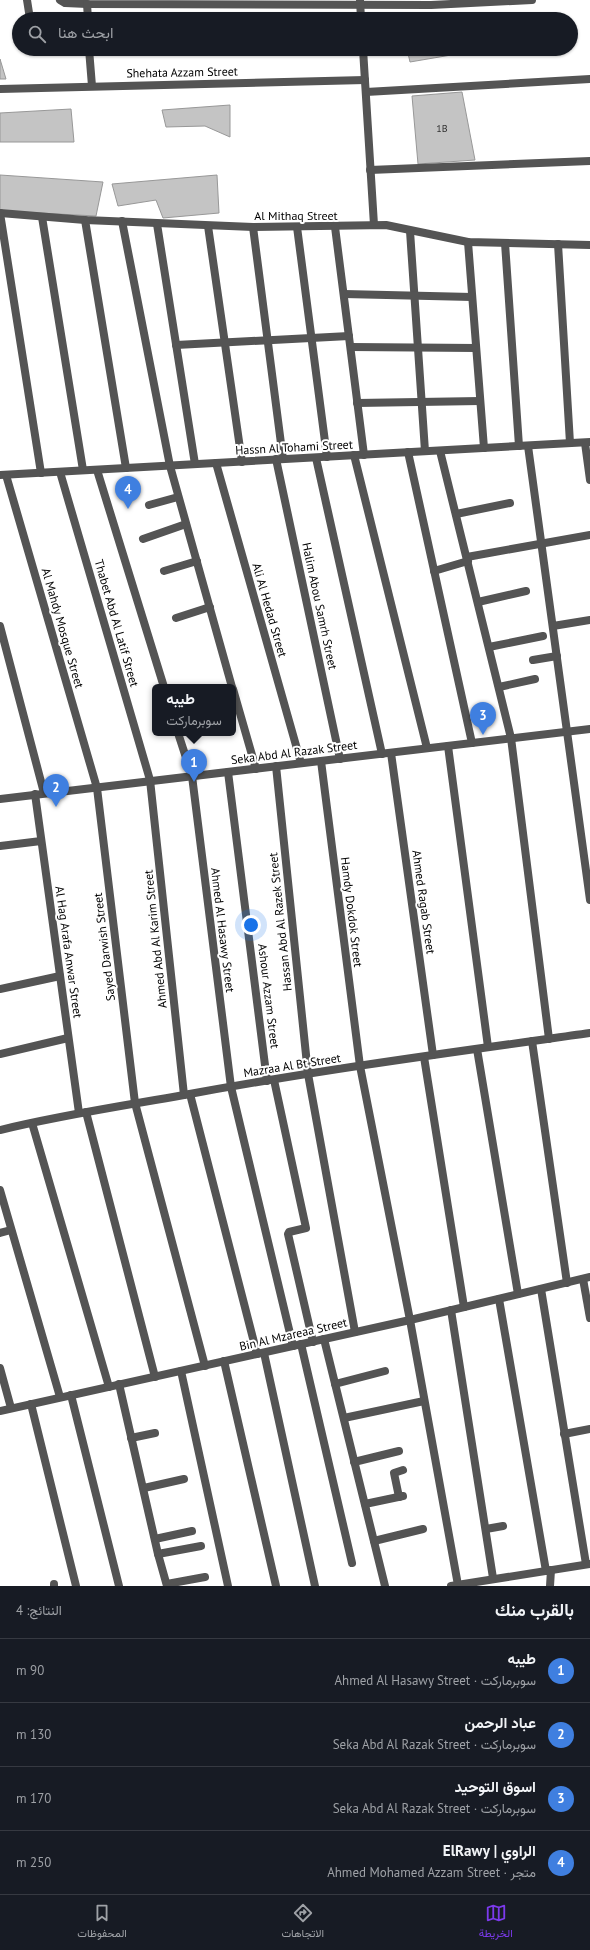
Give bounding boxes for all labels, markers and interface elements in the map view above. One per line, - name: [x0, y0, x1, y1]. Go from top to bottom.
- search box: [12, 12, 578, 56]
- icon: search: [26, 23, 48, 45]
- text: ابحث هنا: [58, 23, 113, 42]
- street label: Shehata Azzam Street: [126, 64, 238, 80]
- house number: 1B: [436, 122, 448, 135]
- street label: Al Mithaq Street: [254, 208, 338, 223]
- street label: Hassn Al Tohami Street: [235, 436, 353, 458]
- pin: 4: [115, 476, 141, 509]
- street label: Halim Abou Samrh Street: [299, 541, 341, 671]
- street label: Thabet Abd Al Latif Street: [92, 557, 142, 689]
- street label: Ali Al Hedad Street: [249, 561, 291, 659]
- street label: Al Mahdy Mosque Street: [39, 566, 87, 690]
- popup: [152, 684, 236, 736]
- text: طيبه: [166, 689, 195, 708]
- pin: 3: [470, 702, 496, 735]
- text: سوبرماركت: [166, 712, 222, 729]
- street label: Seka Abd Al Razak Street: [230, 737, 358, 767]
- pin: 1: [181, 749, 207, 782]
- pin: 2: [43, 774, 69, 807]
- street label: Ahmed Ragab Street: [409, 849, 439, 955]
- street label: Hassan Abd Al Razek Street: [265, 852, 295, 992]
- street label: Hamdy Dokdok Street: [338, 856, 366, 968]
- street label: Ahmed Al Hasawy Street: [208, 867, 238, 993]
- street label: Ahmed Abd Al Karim Street: [140, 869, 170, 1009]
- street label: Al Hag Arafa Anwar Street: [52, 885, 86, 1019]
- street label: Sayed Darwish Street: [90, 892, 118, 1002]
- your location: [241, 915, 261, 935]
- street label: Ashour Azzam Street: [255, 943, 283, 1049]
- street label: Mazraa Al Bt Street: [242, 1050, 342, 1080]
- street label: Bin Al Mzareaa Street: [238, 1314, 348, 1354]
- text: بالقرب منك: [495, 1599, 574, 1621]
- text: النتائج: 4: [16, 1602, 62, 1619]
- text: طيبه: [507, 1649, 536, 1668]
- text: 90 m: [16, 1662, 44, 1679]
- text: 1: [557, 1662, 565, 1679]
- text: سوبرماركت · Ahmed Al Hasawy Street: [334, 1672, 536, 1689]
- text: عباد الرحمن: [464, 1713, 536, 1732]
- text: 130 m: [16, 1726, 51, 1743]
- text: 2: [557, 1726, 565, 1743]
- text: سوبرماركت · Seka Abd Al Razak Street: [333, 1736, 536, 1753]
- text: اسوق التوحيد: [455, 1777, 536, 1796]
- text: 170 m: [16, 1790, 51, 1807]
- text: 3: [557, 1790, 565, 1807]
- text: سوبرماركت · Seka Abd Al Razak Street: [333, 1800, 536, 1817]
- text: الراوي | ElRawy: [443, 1841, 536, 1860]
- text: 250 m: [16, 1854, 51, 1871]
- text: 4: [557, 1854, 565, 1871]
- text: متجر · Ahmed Mohamed Azzam Street: [327, 1864, 536, 1881]
- tab: المحفوظات: [77, 1902, 127, 1943]
- tab: الاتجاهات: [281, 1902, 324, 1943]
- tab: الخريطة: [479, 1902, 513, 1943]

